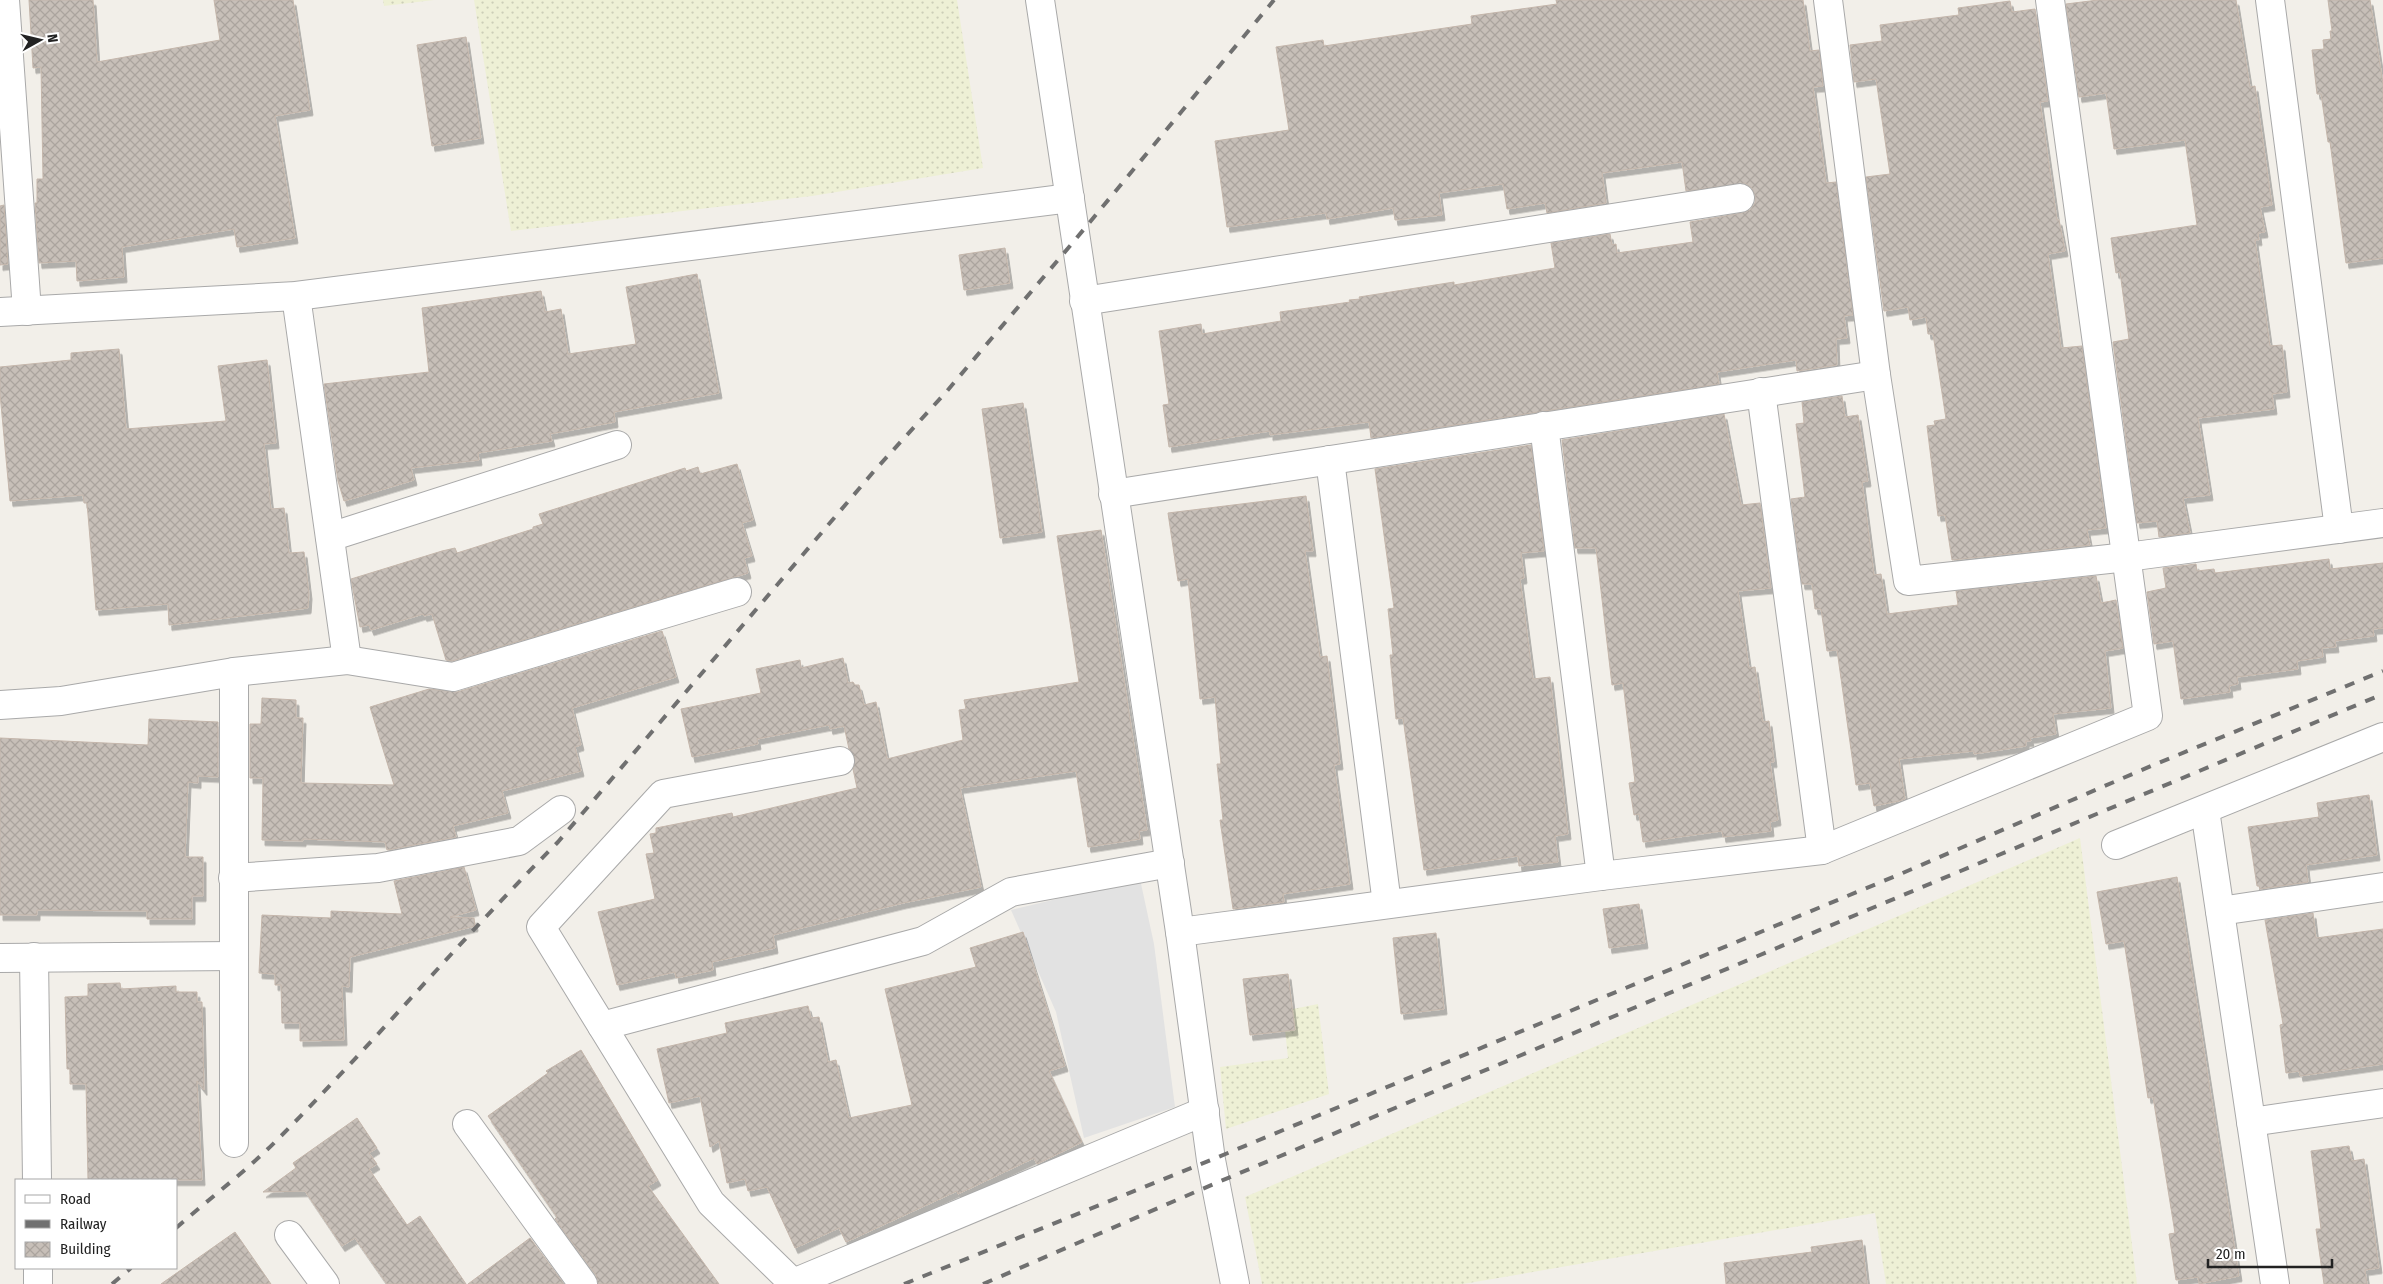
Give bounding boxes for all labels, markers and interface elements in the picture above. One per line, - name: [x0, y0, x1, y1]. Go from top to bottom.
- north arrow: [15, 15, 65, 65]
- text: N: [43, 33, 61, 44]
- legend: [15, 1179, 178, 1269]
- text: Road: [60, 1190, 91, 1208]
- text: Railway: [60, 1215, 107, 1233]
- scale bar: [2208, 1236, 2332, 1268]
- text: Building: [60, 1240, 111, 1258]
- text: 20 m: [2216, 1245, 2246, 1263]

